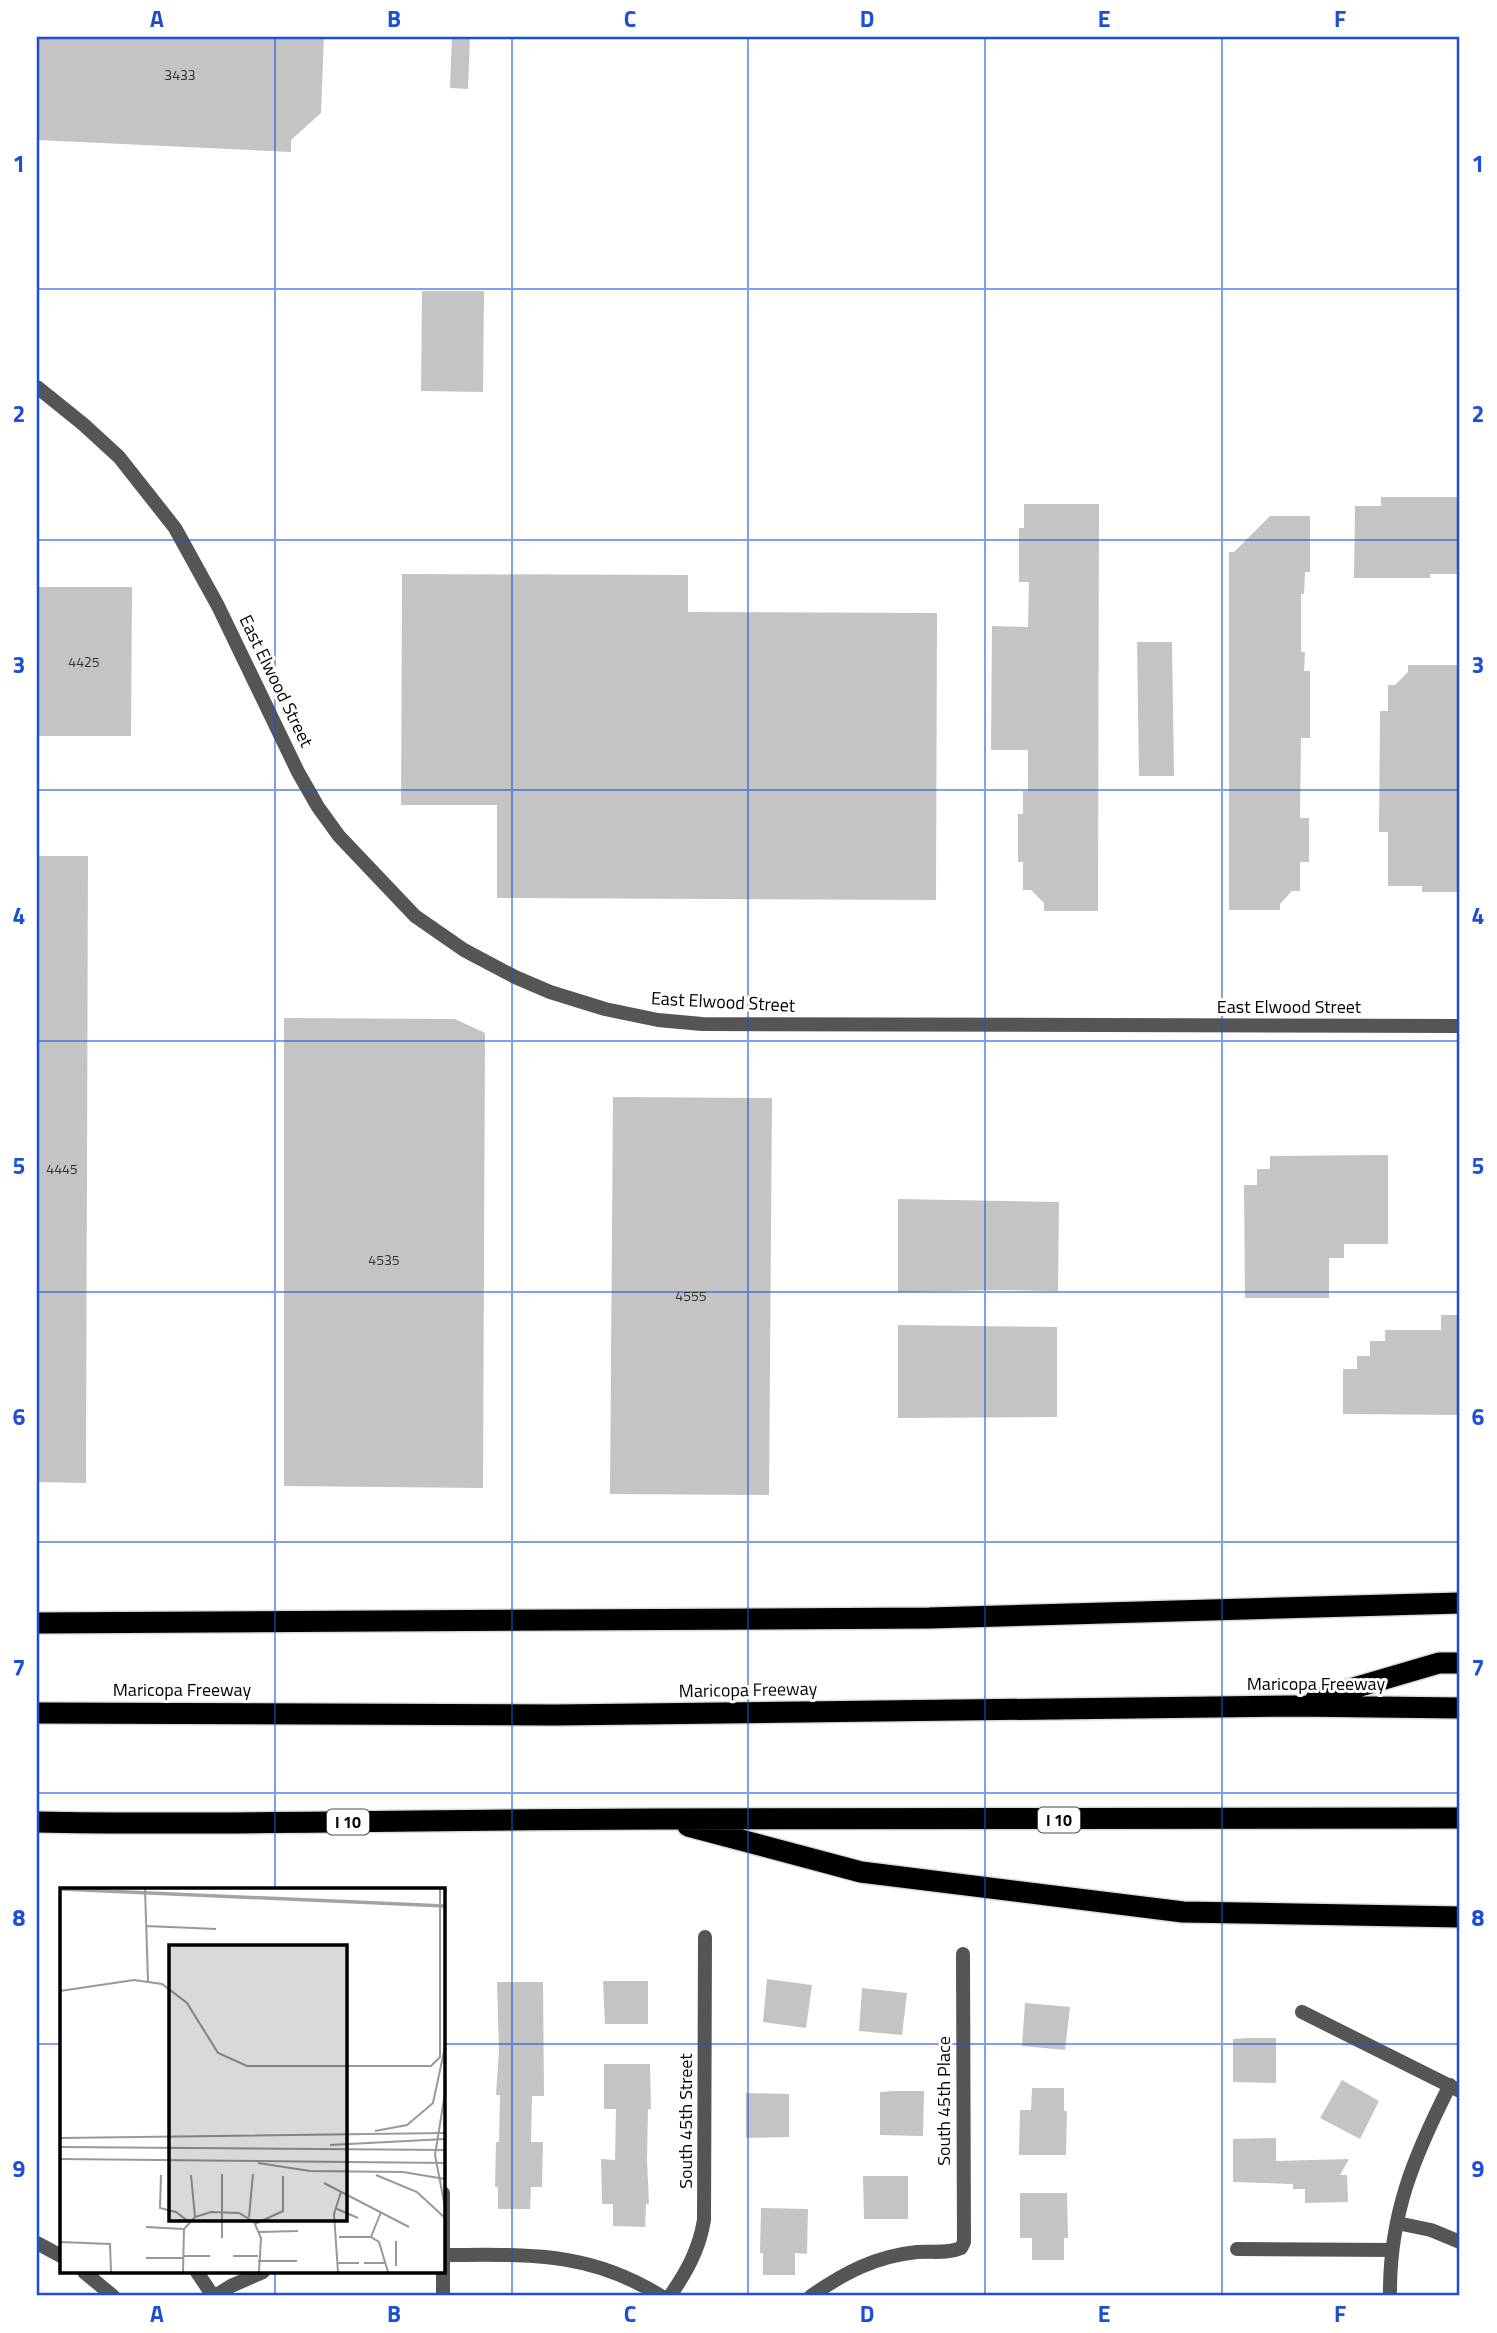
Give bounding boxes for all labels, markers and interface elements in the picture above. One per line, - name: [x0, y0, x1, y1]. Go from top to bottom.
- text: A: [150, 1, 164, 36]
- text: B: [387, 1, 401, 36]
- text: C: [624, 1, 636, 36]
- text: D: [860, 1, 874, 36]
- text: E: [1098, 1, 1110, 36]
- text: F: [1334, 1, 1346, 36]
- house number: 3433: [164, 64, 196, 85]
- text: 1: [13, 146, 25, 181]
- text: 1: [1472, 146, 1484, 181]
- text: 2: [13, 396, 25, 431]
- text: 2: [1472, 396, 1484, 431]
- street label: East Elwood Street: [233, 610, 320, 752]
- text: 3: [13, 647, 25, 682]
- text: 3: [1472, 647, 1484, 682]
- house number: 4425: [68, 651, 100, 672]
- text: 4: [13, 898, 25, 933]
- text: 4: [1472, 898, 1484, 933]
- street label: East Elwood Street: [650, 984, 796, 1019]
- street label: East Elwood Street: [1217, 993, 1362, 1020]
- text: 5: [13, 1148, 25, 1183]
- text: 5: [1472, 1148, 1484, 1183]
- house number: 4445: [46, 1158, 78, 1179]
- house number: 4535: [368, 1249, 400, 1270]
- house number: 4555: [675, 1285, 707, 1306]
- text: 6: [13, 1399, 26, 1434]
- text: 6: [1472, 1399, 1485, 1434]
- text: 7: [13, 1650, 25, 1685]
- text: 7: [1472, 1650, 1484, 1685]
- street label: Maricopa Freeway: [1247, 1670, 1386, 1697]
- street label: Maricopa Freeway: [679, 1675, 818, 1704]
- street label: Maricopa Freeway: [113, 1676, 252, 1703]
- road number: I 10: [1038, 1808, 1080, 1832]
- road number: I 10: [327, 1810, 369, 1834]
- inset map: [60, 1888, 444, 2274]
- text: 8: [13, 1900, 26, 1935]
- text: 8: [1472, 1900, 1485, 1935]
- street label: South 45th Place: [930, 2036, 957, 2166]
- street label: South 45th Street: [672, 2053, 699, 2189]
- text: 9: [13, 2151, 26, 2186]
- text: 9: [1472, 2151, 1485, 2186]
- text: A: [150, 2296, 164, 2331]
- text: B: [387, 2296, 401, 2331]
- text: C: [624, 2296, 636, 2331]
- text: D: [860, 2296, 874, 2331]
- text: E: [1098, 2296, 1110, 2331]
- text: F: [1334, 2296, 1346, 2331]

